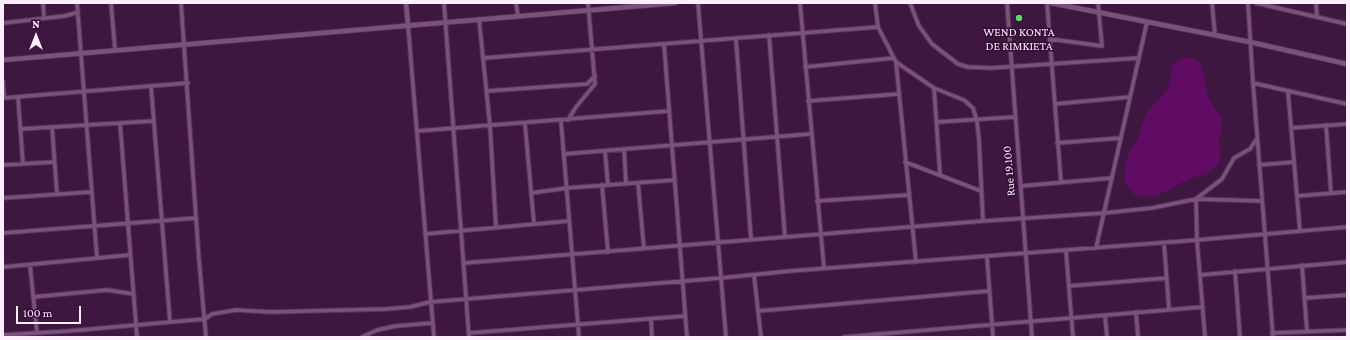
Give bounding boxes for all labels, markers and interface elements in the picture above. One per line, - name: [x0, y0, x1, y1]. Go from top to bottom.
- marker: WEND KONTA DE RIMKIETA: [1014, 13, 1024, 23]
- north arrow: [16, 16, 56, 56]
- text: N: [32, 18, 40, 30]
- place label: WEND KONTA DE RIMKIETA: [983, 25, 1055, 53]
- street label: Rue 19.100: [1000, 145, 1018, 197]
- scale bar: [18, 298, 83, 324]
- text: 100 m: [23, 306, 52, 320]

